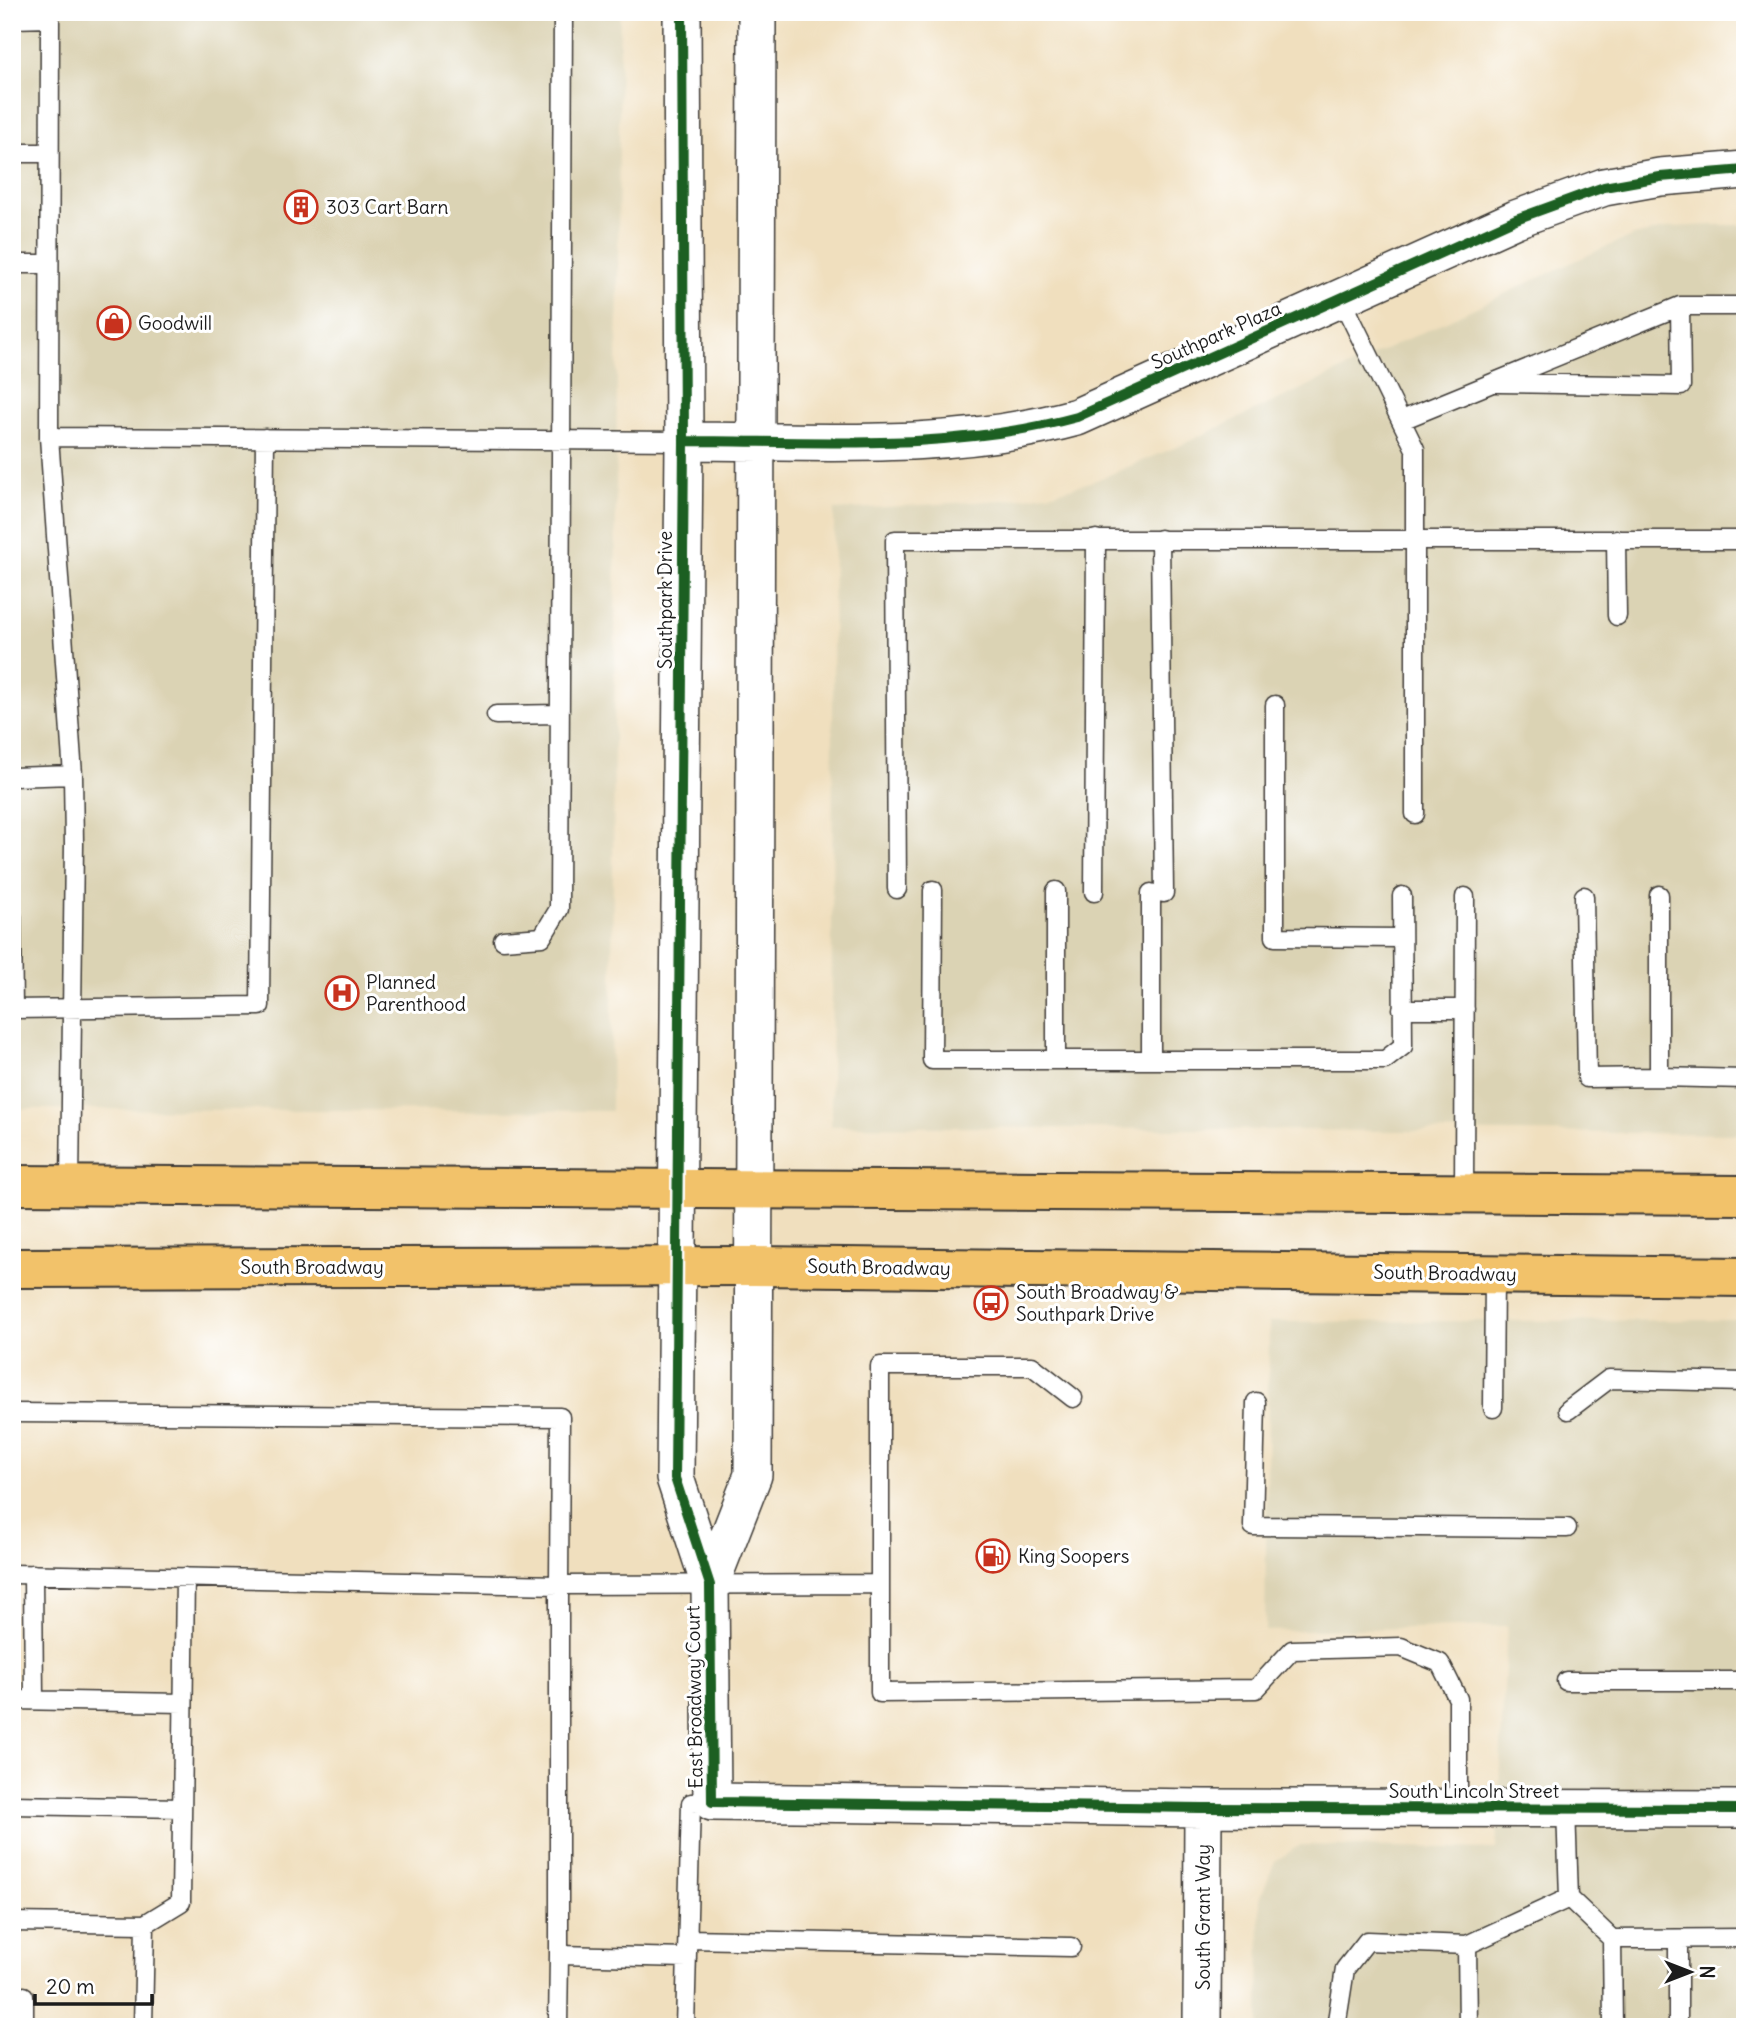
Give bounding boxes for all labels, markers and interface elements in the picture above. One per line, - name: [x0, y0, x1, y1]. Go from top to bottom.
- building icon: 303 Cart Barn: [282, 188, 320, 226]
- place label: 303 Cart Barn: [326, 195, 449, 219]
- street label: Southpark Plaza: [1147, 296, 1285, 374]
- shop icon: Goodwill: [95, 304, 133, 342]
- place label: Goodwill: [138, 311, 212, 335]
- street label: Southpark Drive: [653, 531, 677, 669]
- place label: Planned Parenthood: [366, 970, 466, 1016]
- hospital icon: Planned Parenthood: [323, 974, 361, 1012]
- street label: South Broadway: [807, 1254, 951, 1280]
- street label: South Broadway: [240, 1255, 384, 1279]
- street label: South Broadway: [1373, 1260, 1517, 1286]
- place label: South Broadway & Southpark Drive: [1016, 1280, 1179, 1326]
- bus stop icon: South Broadway & Southpark Drive: [972, 1284, 1010, 1322]
- fuel station icon: King Soopers: [974, 1537, 1012, 1575]
- place label: King Soopers: [1018, 1544, 1130, 1568]
- street label: East Broadway Court: [680, 1605, 708, 1789]
- street label: South Lincoln Street: [1389, 1779, 1559, 1803]
- street label: South Grant Way: [1191, 1844, 1215, 1990]
- north arrow: [1656, 1938, 1726, 2008]
- scale bar: [35, 1962, 152, 2006]
- text: N: [1695, 1965, 1719, 1979]
- text: 20 m: [46, 1973, 95, 2000]

